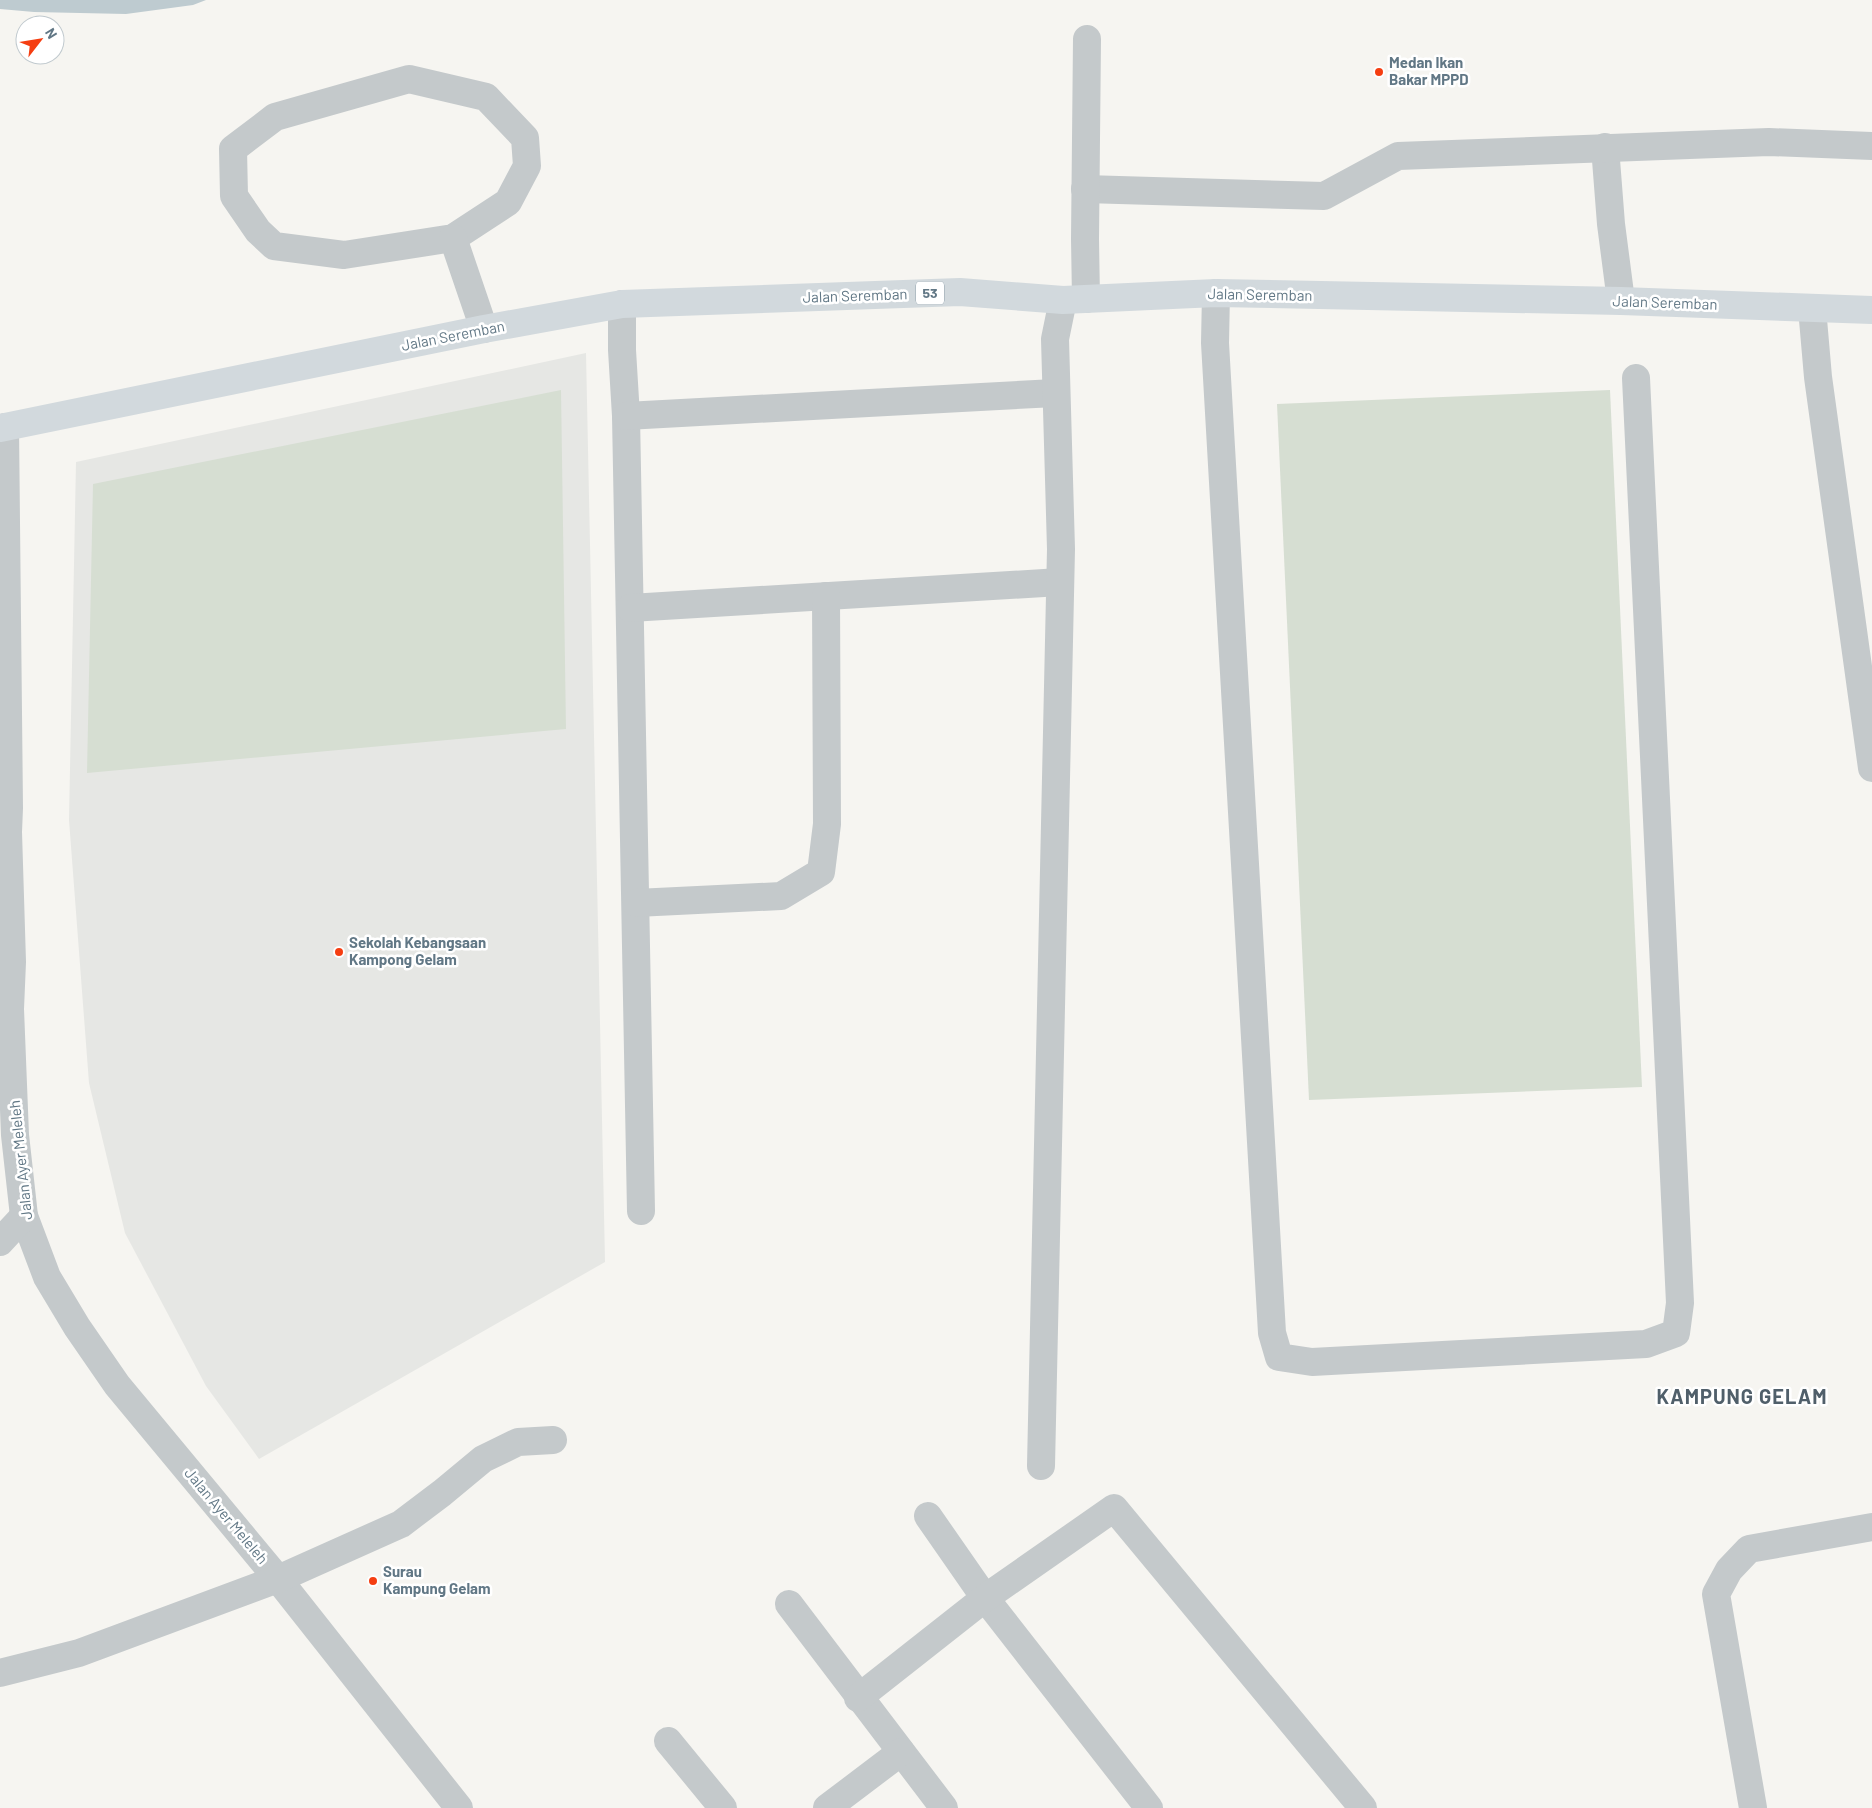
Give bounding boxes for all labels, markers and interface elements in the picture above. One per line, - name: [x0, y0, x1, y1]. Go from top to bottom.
- north arrow: [15, 15, 65, 65]
- text: N: [42, 25, 61, 41]
- place label: Medan Ikan Bakar MPPD: [1389, 53, 1468, 88]
- marker: Medan Ikan Bakar MPPD: [1373, 66, 1385, 78]
- road number: 53: [916, 282, 944, 304]
- street label: Jalan Seremban: [802, 284, 908, 306]
- street label: Jalan Seremban: [1207, 284, 1313, 304]
- street label: Jalan Seremban: [1612, 291, 1718, 313]
- street label: Jalan Seremban: [400, 316, 506, 354]
- place label: Sekolah Kebangsaan Kampong Gelam: [349, 933, 486, 968]
- marker: Sekolah Kebangsaan Kampong Gelam: [333, 946, 345, 958]
- street label: Jalan Ayer Meleleh: [5, 1099, 35, 1221]
- district label: KAMPUNG GELAM: [1657, 1384, 1827, 1408]
- street label: Jalan Ayer Meleleh: [181, 1464, 272, 1567]
- place label: Surau Kampung Gelam: [383, 1562, 491, 1597]
- marker: Surau Kampung Gelam: [367, 1575, 379, 1587]

